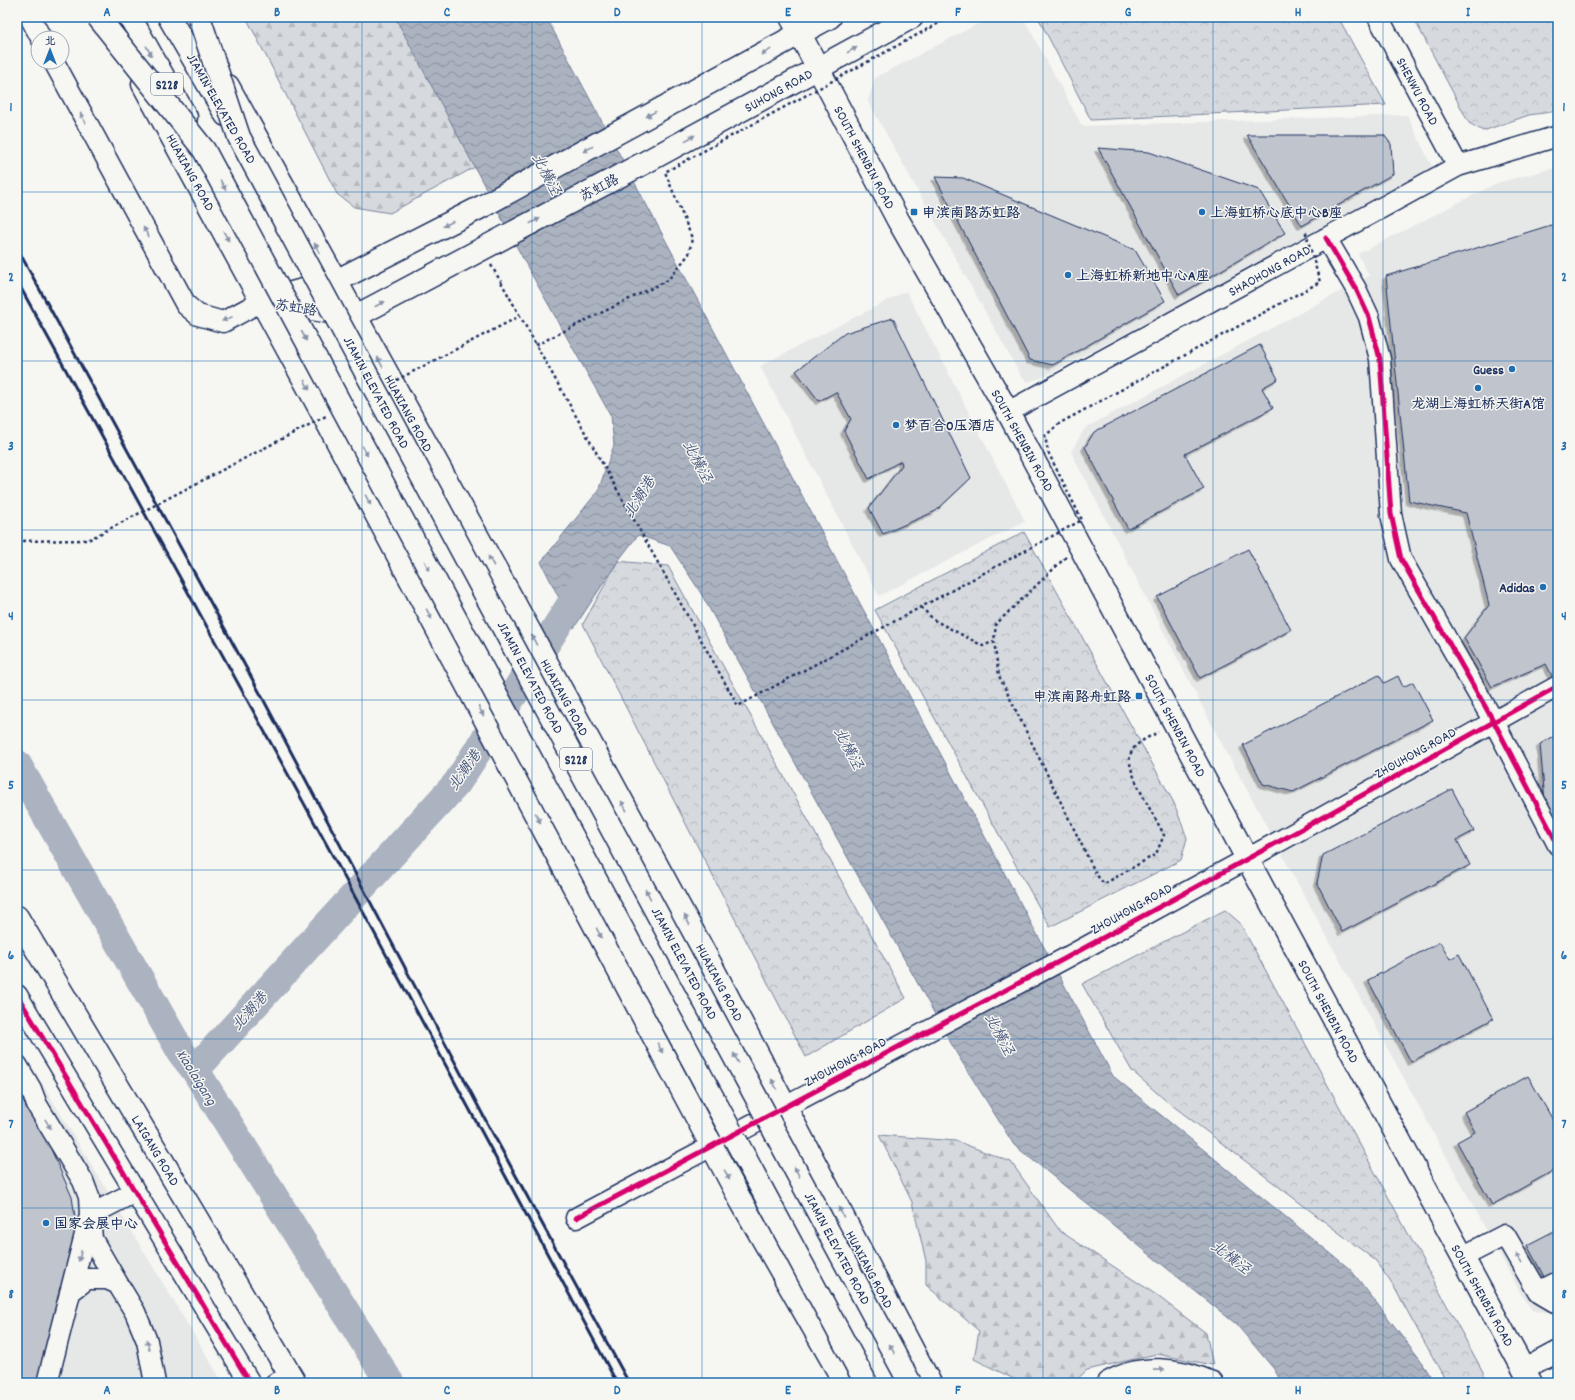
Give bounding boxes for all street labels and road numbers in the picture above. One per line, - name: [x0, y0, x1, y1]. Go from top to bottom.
- street label: JIAMIN ELEVATED ROAD: [180, 50, 260, 168]
- street label: SHENWU ROAD: [1390, 54, 1443, 129]
- street label: SUHONG ROAD: [741, 65, 817, 119]
- road number: S228: [151, 73, 183, 95]
- street label: SOUTH SHENBIN ROAD: [828, 103, 899, 213]
- street label: HUAXIANG ROAD: [160, 131, 219, 215]
- street label: 苏虹路: [577, 170, 623, 207]
- street label: SHAOHONG ROAD: [1225, 241, 1315, 303]
- street label: 苏虹路: [273, 296, 318, 322]
- street label: JIAMIN ELEVATED ROAD: [337, 333, 413, 453]
- street label: HUAXIANG ROAD: [378, 372, 437, 456]
- street label: SOUTH SHENBIN ROAD: [985, 386, 1058, 496]
- street label: JIAMIN ELEVATED ROAD: [491, 618, 567, 738]
- street label: HUAXIANG ROAD: [534, 656, 593, 740]
- street label: SOUTH SHENBIN ROAD: [1139, 671, 1210, 781]
- street label: ZHOUHONG ROAD: [1372, 723, 1460, 784]
- road number: S228: [560, 748, 592, 770]
- street label: ZHOUHONG ROAD: [1088, 879, 1176, 940]
- street label: JIAMIN ELEVATED ROAD: [645, 904, 721, 1024]
- street label: HUAXIANG ROAD: [689, 941, 747, 1025]
- street label: SOUTH SHENBIN ROAD: [1292, 957, 1363, 1067]
- street label: ZHOUHONG ROAD: [801, 1033, 890, 1093]
- street label: LAIGANG ROAD: [125, 1112, 183, 1190]
- street label: JIAMIN ELEVATED ROAD: [798, 1189, 874, 1309]
- street label: HUAXIANG ROAD: [839, 1228, 897, 1312]
- street label: SOUTH SHENBIN ROAD: [1445, 1241, 1518, 1351]

